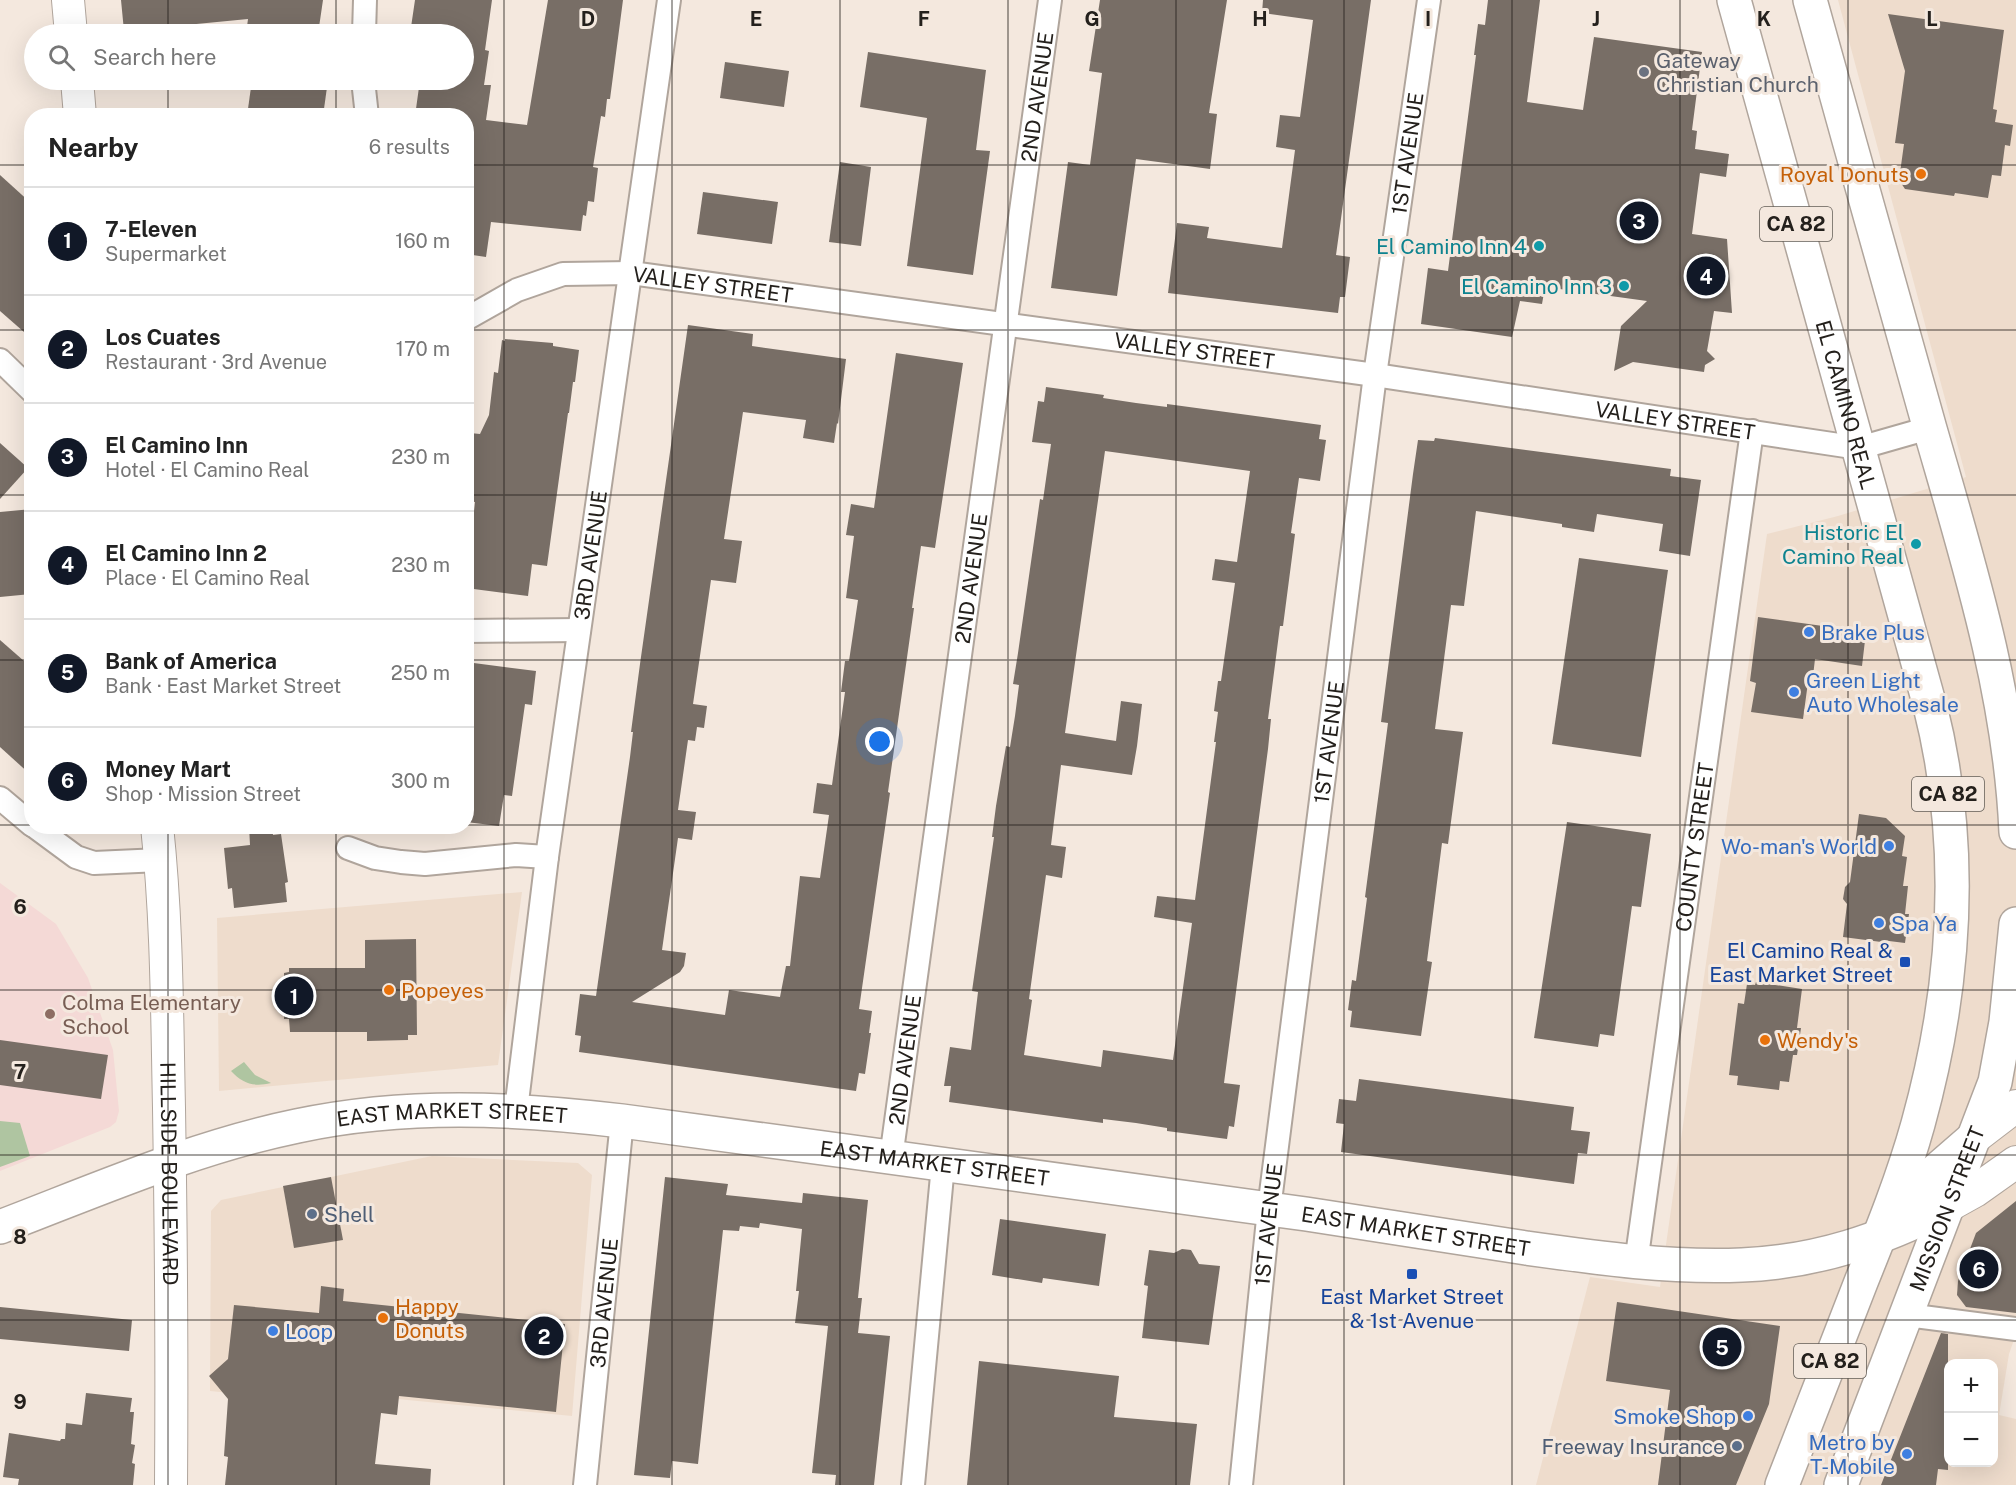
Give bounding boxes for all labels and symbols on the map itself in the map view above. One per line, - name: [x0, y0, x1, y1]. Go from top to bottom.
- text: D: [581, 7, 595, 31]
- text: E: [750, 7, 762, 31]
- text: F: [918, 7, 930, 31]
- text: G: [1084, 7, 1100, 31]
- text: H: [1252, 7, 1268, 31]
- text: I: [1425, 7, 1431, 31]
- text: J: [1592, 7, 1600, 31]
- text: K: [1757, 7, 1771, 31]
- text: L: [1926, 7, 1938, 31]
- street label: 2ND AVENUE: [1015, 30, 1058, 164]
- place label: Gateway Christian Church: [1656, 48, 1819, 97]
- marker: Gateway Christian Church: [1637, 65, 1651, 79]
- street label: 1ST AVENUE: [1386, 91, 1428, 216]
- place label: Royal Donuts: [1780, 162, 1909, 187]
- marker: Royal Donuts: [1914, 167, 1928, 181]
- pin: 3: [1620, 198, 1658, 244]
- road number: CA 82: [1760, 207, 1832, 241]
- place label: El Camino Inn 4: [1376, 234, 1527, 259]
- marker: El Camino Inn 4: [1532, 239, 1546, 253]
- pin: 4: [1686, 254, 1726, 298]
- street label: VALLEY STREET: [631, 261, 795, 308]
- place label: El Camino Inn 3: [1461, 274, 1612, 299]
- marker: El Camino Inn 3: [1617, 279, 1631, 293]
- street label: EL CAMINO REAL: [1811, 317, 1882, 492]
- street label: VALLEY STREET: [1113, 327, 1276, 374]
- street label: VALLEY STREET: [1594, 396, 1757, 445]
- street label: 3RD AVENUE: [568, 489, 612, 621]
- street label: 2ND AVENUE: [949, 512, 992, 645]
- place label: Historic El Camino Real: [1782, 520, 1904, 569]
- marker: Historic El Camino Real: [1909, 537, 1923, 551]
- place label: Brake Plus: [1821, 620, 1925, 645]
- marker: Brake Plus: [1802, 625, 1816, 639]
- place label: Green Light Auto Wholesale: [1806, 668, 1959, 717]
- street label: 1ST AVENUE: [1308, 680, 1348, 805]
- marker: Green Light Auto Wholesale: [1787, 685, 1801, 699]
- your location: [865, 727, 894, 756]
- street label: COUNTY STREET: [1670, 761, 1718, 933]
- road number: CA 82: [1912, 777, 1984, 811]
- place label: Wo-man's World: [1721, 834, 1877, 859]
- marker: Wo-man's World: [1882, 839, 1896, 853]
- text: 6: [13, 895, 27, 919]
- place label: Spa Ya: [1891, 911, 1957, 936]
- marker: Spa Ya: [1872, 916, 1886, 930]
- place label: El Camino Real & East Market Street: [1709, 938, 1893, 987]
- marker: El Camino Real & East Market Street: [1898, 955, 1912, 969]
- pin: 1: [274, 974, 314, 1018]
- place label: Popeyes: [401, 978, 484, 1003]
- marker: Popeyes: [382, 983, 396, 997]
- place label: Colma Elementary School: [62, 990, 241, 1039]
- street label: 2ND AVENUE: [883, 993, 926, 1127]
- marker: Colma Elementary School: [43, 1007, 57, 1021]
- place label: Wendy's: [1777, 1028, 1858, 1053]
- marker: Wendy's: [1758, 1033, 1772, 1047]
- text: 7: [14, 1060, 26, 1084]
- street label: HILLSIDE BOULEVARD: [156, 1062, 184, 1286]
- street label: EAST MARKET STREET: [335, 1097, 568, 1131]
- street label: MISSION STREET: [1904, 1123, 1989, 1295]
- street label: EAST MARKET STREET: [818, 1135, 1051, 1191]
- street label: 1ST AVENUE: [1249, 1162, 1287, 1287]
- street label: EAST MARKET STREET: [1300, 1201, 1532, 1261]
- place label: Shell: [324, 1202, 374, 1227]
- marker: Shell: [305, 1207, 319, 1221]
- text: 8: [13, 1225, 27, 1249]
- street label: 3RD AVENUE: [584, 1237, 623, 1369]
- pin: 6: [1960, 1246, 1998, 1292]
- marker: East Market Street & 1st Avenue: [1405, 1267, 1419, 1281]
- place label: East Market Street & 1st Avenue: [1320, 1284, 1504, 1333]
- place label: Happy Donuts: [395, 1294, 465, 1343]
- marker: Happy Donuts: [376, 1311, 390, 1325]
- pin: 2: [524, 1314, 564, 1358]
- place label: Loop: [285, 1319, 333, 1344]
- marker: Loop: [266, 1324, 280, 1338]
- pin: 5: [1702, 1324, 1742, 1370]
- road number: CA 82: [1794, 1344, 1866, 1378]
- text: 9: [13, 1390, 27, 1414]
- place label: Smoke Shop: [1613, 1404, 1736, 1429]
- marker: Smoke Shop: [1741, 1409, 1755, 1423]
- place label: Metro by T-Mobile: [1808, 1430, 1895, 1479]
- place label: Freeway Insurance: [1541, 1434, 1725, 1459]
- marker: Freeway Insurance: [1730, 1439, 1744, 1453]
- marker: Metro by T-Mobile: [1900, 1447, 1914, 1461]

